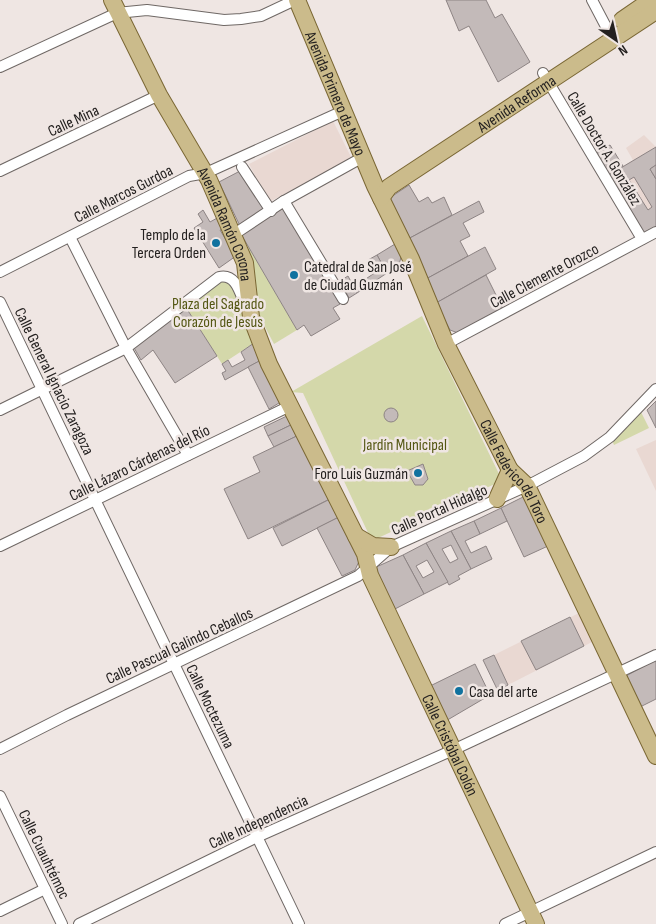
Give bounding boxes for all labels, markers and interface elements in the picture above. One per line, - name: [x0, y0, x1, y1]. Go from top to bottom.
- north arrow: [591, 15, 641, 65]
- street label: Avenida Primero de Mayo: [300, 28, 369, 159]
- text: N: [615, 41, 631, 60]
- street label: Avenida Reforma: [473, 72, 560, 138]
- street label: Calle Doctor A. González: [562, 89, 645, 209]
- street label: Calle Mina: [45, 101, 102, 141]
- street label: Calle Marcos Gurdoa: [71, 161, 176, 227]
- street label: Avenida Ramón Corona: [192, 163, 255, 282]
- place label: Templo de la Tercera Orden: [132, 226, 206, 263]
- marker: Templo de la Tercera Orden: [210, 237, 222, 249]
- street label: Calle Clemente Orozco: [487, 240, 602, 313]
- place label: Catedral de San José de Ciudad Guzmán: [304, 258, 412, 295]
- marker: Catedral de San José de Ciudad Guzmán: [288, 269, 300, 281]
- park label: Plaza del Sagrado Corazón de Jesús: [172, 295, 264, 332]
- street label: Calle General Ignacio Zaragoza: [10, 305, 98, 458]
- street label: Calle Federico del Toro: [475, 417, 551, 527]
- street label: Calle Lázaro Cárdenas del Río: [66, 421, 213, 506]
- park label: Jardín Municipal: [362, 436, 447, 455]
- place label: Foro Luis Guzmán: [314, 465, 408, 484]
- marker: Foro Luis Guzmán: [412, 467, 424, 479]
- street label: Calle Portal Hidalgo: [389, 481, 491, 540]
- street label: Calle Pascual Galindo Ceballos: [103, 604, 256, 689]
- street label: Calle Moctezuma: [181, 662, 238, 752]
- place label: Casa del arte: [469, 683, 538, 702]
- marker: Casa del arte: [453, 685, 465, 697]
- street label: Calle Cristóbal Colón: [417, 691, 482, 799]
- street label: Calle Independencia: [206, 791, 311, 854]
- street label: Calle Cuauhtémoc: [14, 807, 74, 903]

